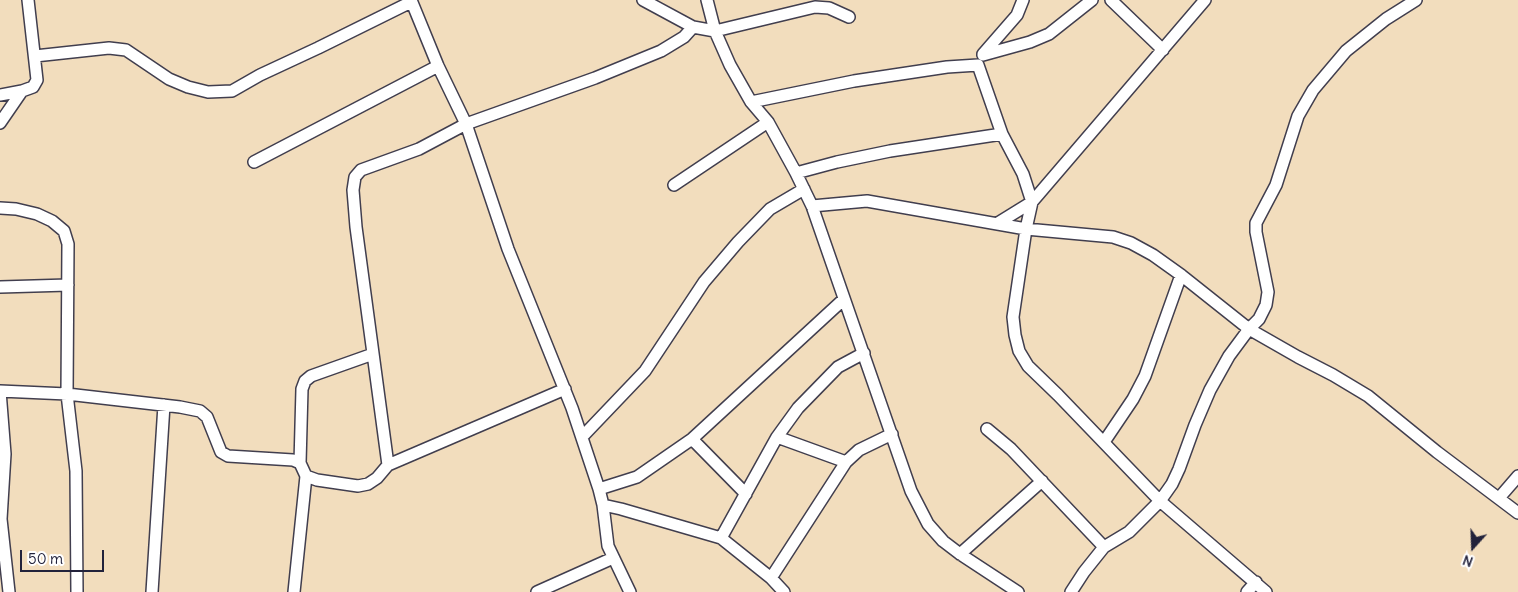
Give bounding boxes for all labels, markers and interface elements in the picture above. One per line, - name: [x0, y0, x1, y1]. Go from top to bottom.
- north arrow: [1448, 522, 1498, 572]
- scale bar: [22, 540, 106, 572]
- text: 50 m: [28, 549, 63, 568]
- text: N: [1460, 551, 1475, 571]

